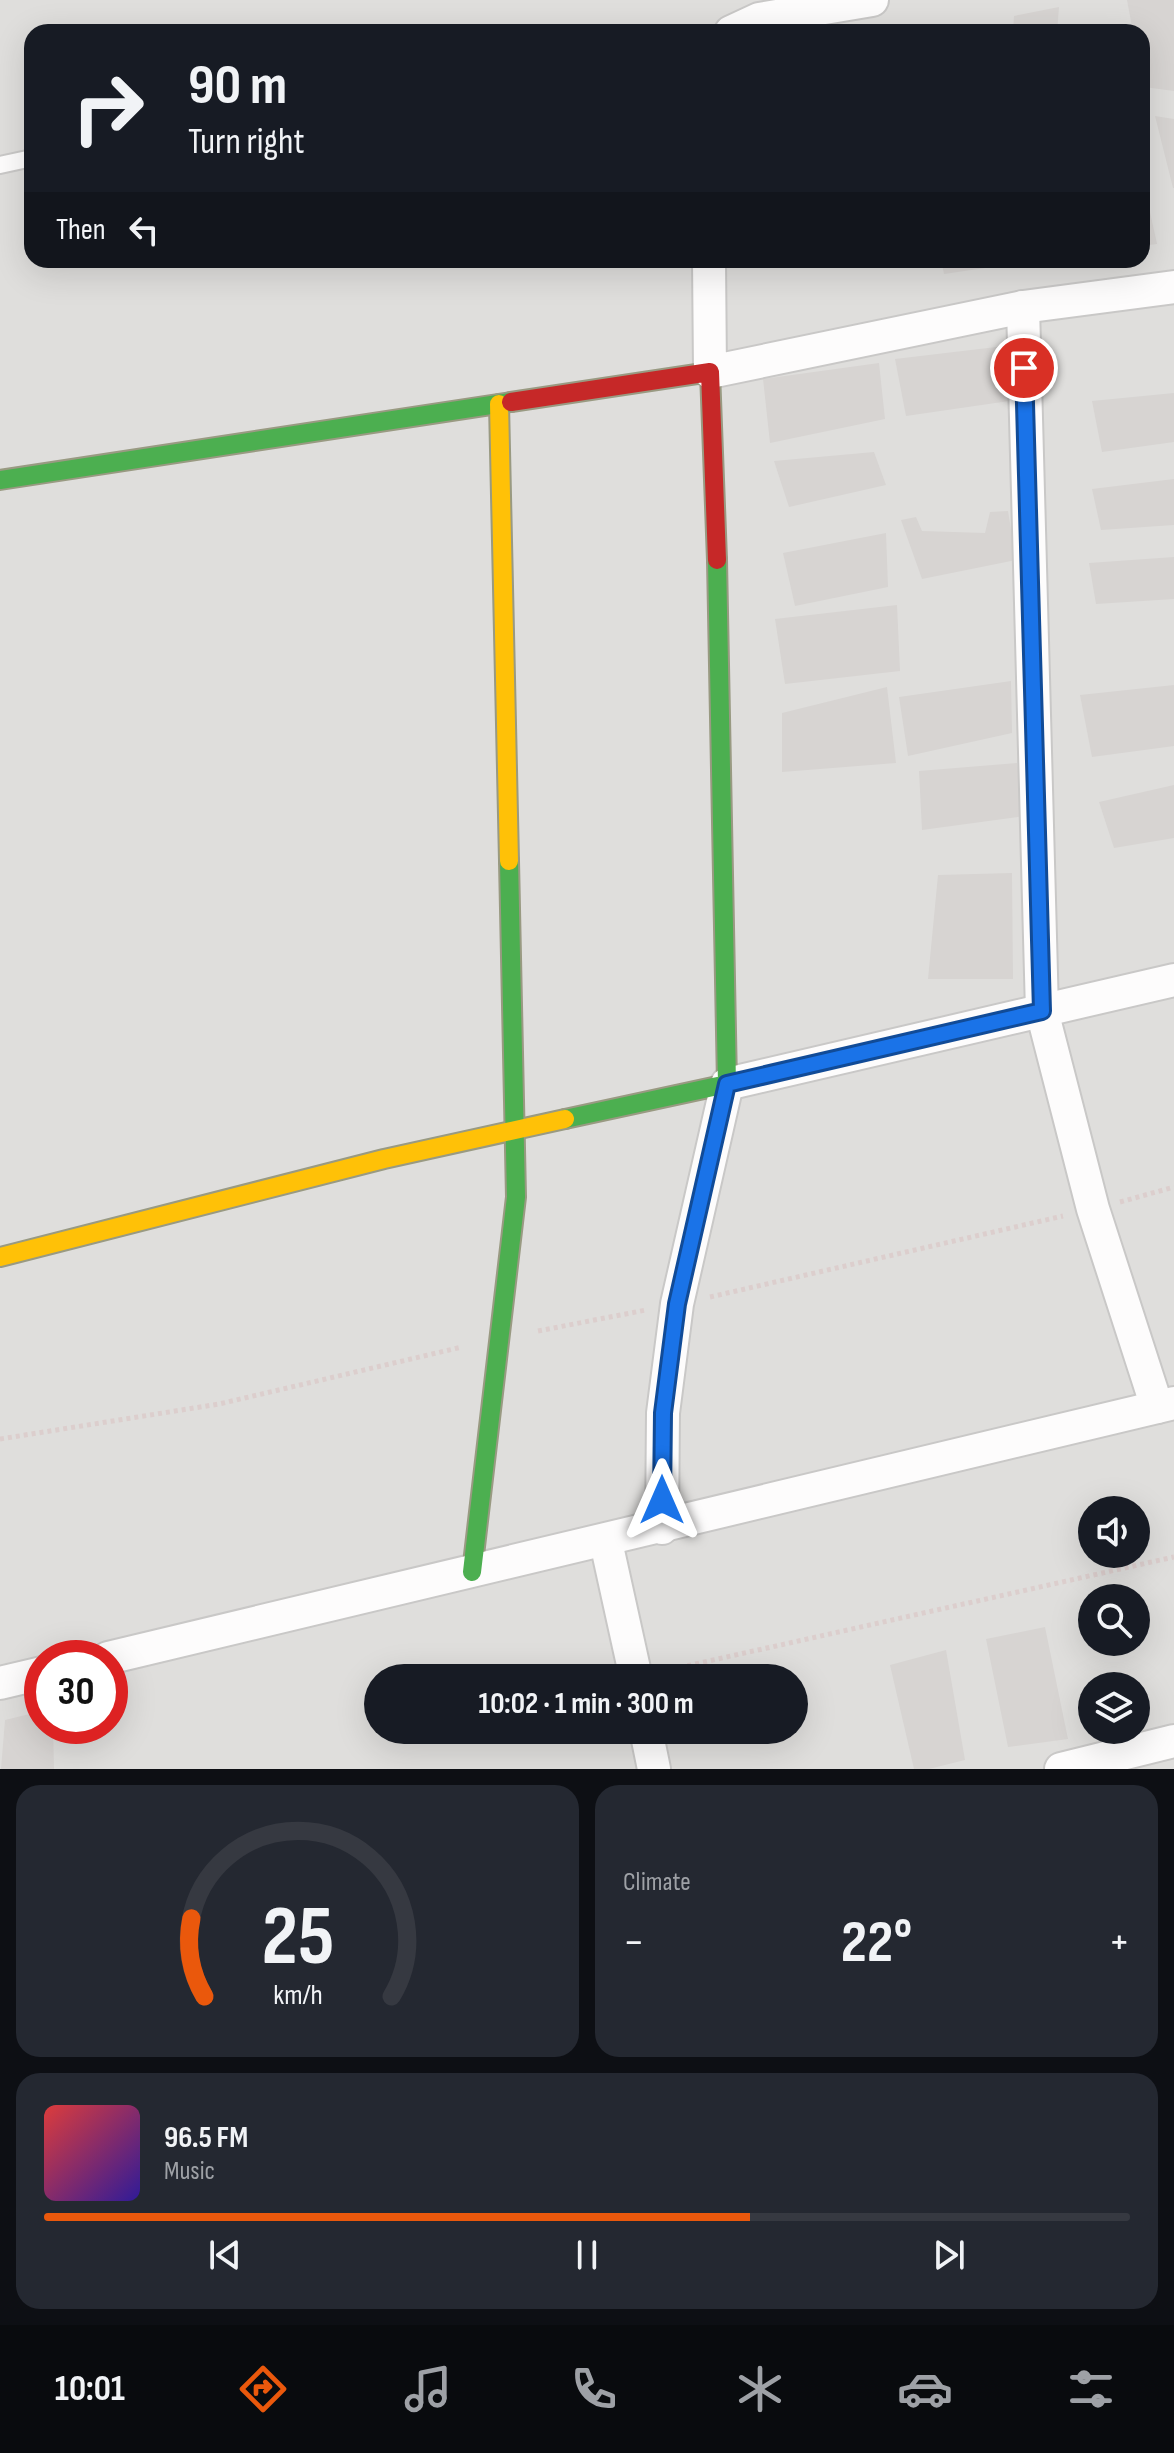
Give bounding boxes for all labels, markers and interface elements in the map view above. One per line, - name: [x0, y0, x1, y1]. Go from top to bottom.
- text: 90 m: [188, 53, 287, 120]
- icon: right: [56, 56, 160, 160]
- text: Turn right: [188, 121, 305, 164]
- icon: left: [122, 208, 166, 252]
- text: Then: [56, 212, 106, 248]
- pin: [990, 334, 1058, 402]
- icon: arrive: [1002, 346, 1046, 390]
- position arrow: [620, 1458, 704, 1542]
- map controls: [1078, 1496, 1150, 1744]
- button: sound: [1078, 1496, 1150, 1568]
- button: search: [1078, 1584, 1150, 1656]
- speed limit sign: 30: [24, 1640, 128, 1744]
- button: layers: [1078, 1672, 1150, 1744]
- text: 10:02 · 1 min · 300 m: [478, 1686, 694, 1722]
- text: Climate: [623, 1867, 691, 1898]
- text: 25: [261, 1888, 334, 1988]
- text: 22°: [841, 1907, 912, 1979]
- text: −: [623, 1916, 645, 1969]
- text: +: [1108, 1916, 1130, 1969]
- text: km/h: [273, 1978, 322, 2013]
- text: 96.5 FM: [164, 2120, 248, 2156]
- text: Music: [164, 2156, 215, 2187]
- icon: previous: [203, 2233, 247, 2277]
- icon: pause: [565, 2233, 609, 2277]
- icon: next: [927, 2233, 971, 2277]
- icon: directions: [235, 2361, 291, 2417]
- icon: music: [400, 2361, 456, 2417]
- icon: phone: [566, 2361, 622, 2417]
- icon: climate: [732, 2361, 788, 2417]
- icon: car: [897, 2361, 953, 2417]
- icon: filters: [1063, 2361, 1119, 2417]
- text: 10:01: [55, 2368, 125, 2411]

